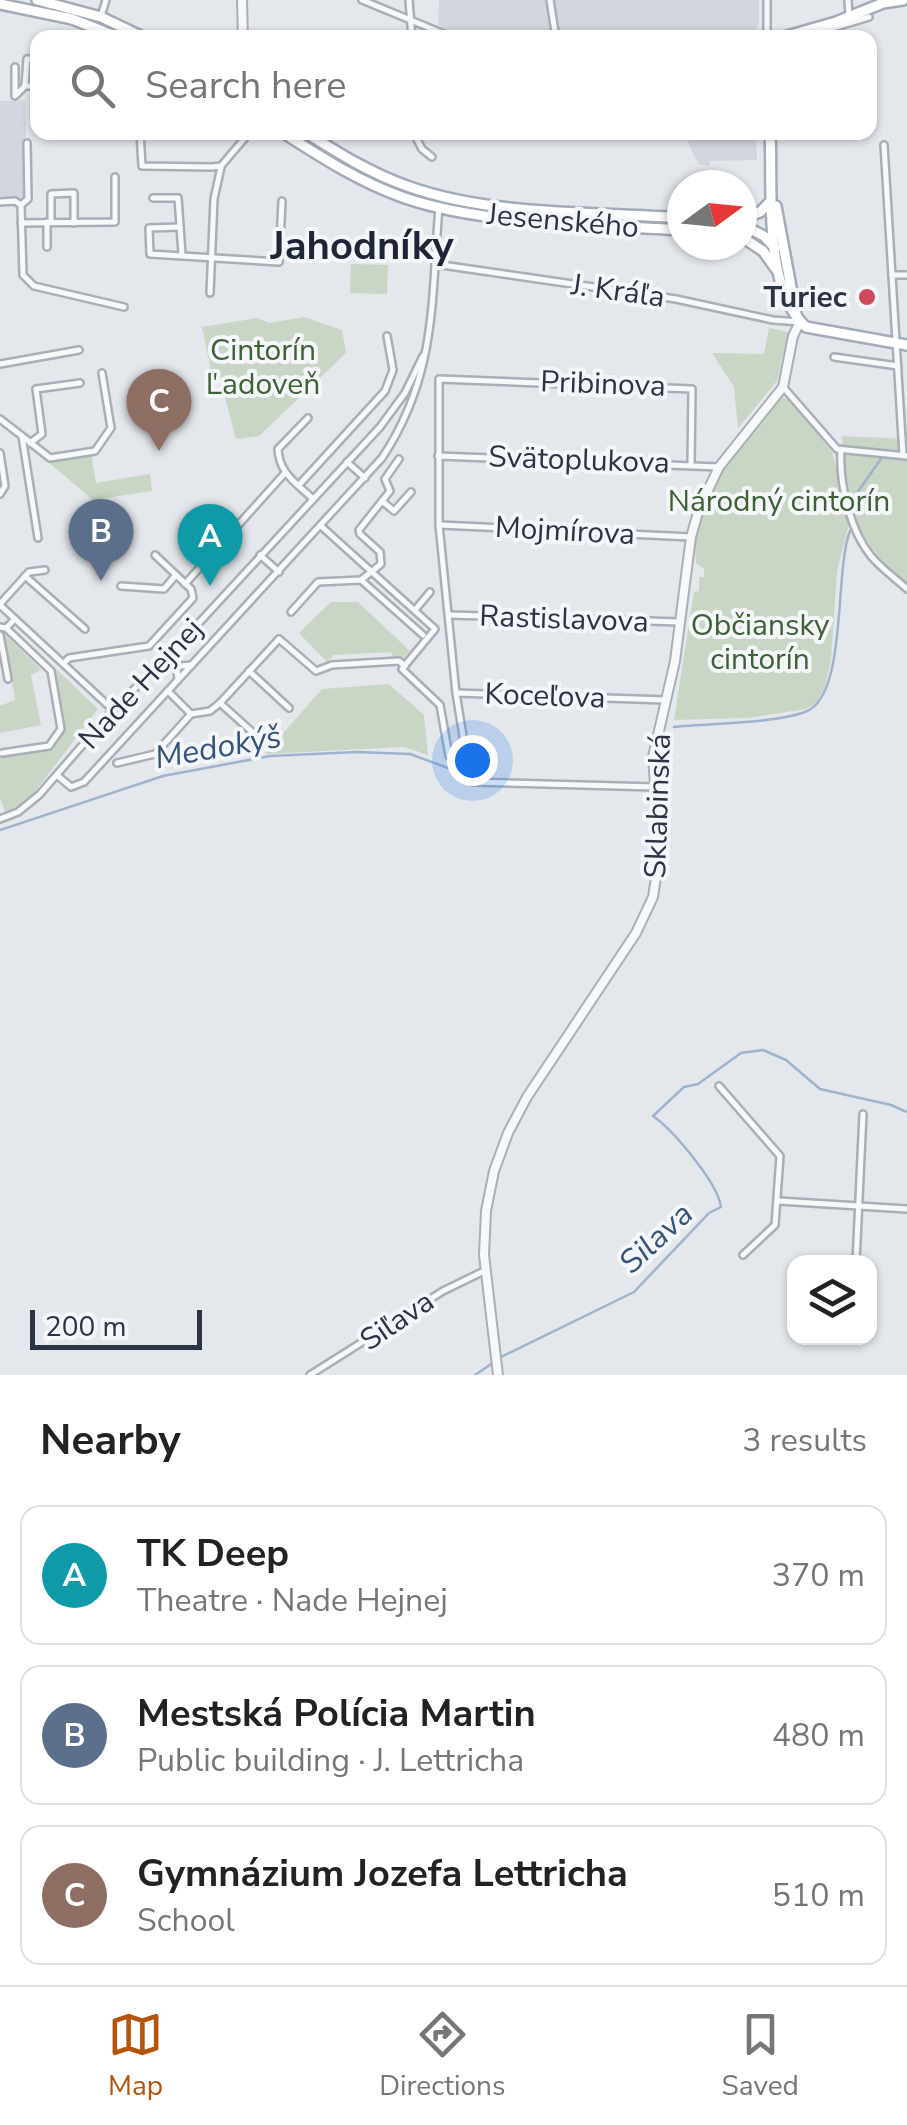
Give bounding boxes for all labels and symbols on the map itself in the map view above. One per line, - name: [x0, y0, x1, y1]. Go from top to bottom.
- north arrow: [667, 170, 757, 260]
- street label: Jesenského: [485, 194, 640, 248]
- district label: Jahodníky: [269, 219, 454, 273]
- street label: J. Kráľa: [568, 264, 667, 318]
- place label: Turiec: [763, 277, 847, 318]
- marker: Turiec: [856, 286, 878, 308]
- park label: Cintorín Ľadoveň: [206, 330, 320, 405]
- street label: Pribinova: [540, 361, 666, 407]
- pin: C: [126, 368, 192, 451]
- street label: Svätoplukova: [488, 436, 670, 484]
- park label: Národný cintorín: [668, 481, 890, 522]
- pin: B: [68, 498, 134, 581]
- pin: A: [178, 504, 242, 586]
- street label: Mojmírova: [494, 507, 636, 555]
- street label: Rastislavova: [479, 596, 649, 642]
- park label: Občiansky cintorín: [691, 605, 830, 680]
- street label: Nade Hejnej: [70, 610, 212, 758]
- street label: Koceľova: [484, 673, 606, 719]
- water label: Medokýš: [151, 715, 285, 779]
- street label: Sklabinská: [635, 733, 681, 879]
- your location: [447, 735, 498, 786]
- water label: Silava: [610, 1193, 702, 1283]
- street label: Siľava: [352, 1281, 442, 1361]
- scale bar: [30, 1305, 202, 1350]

